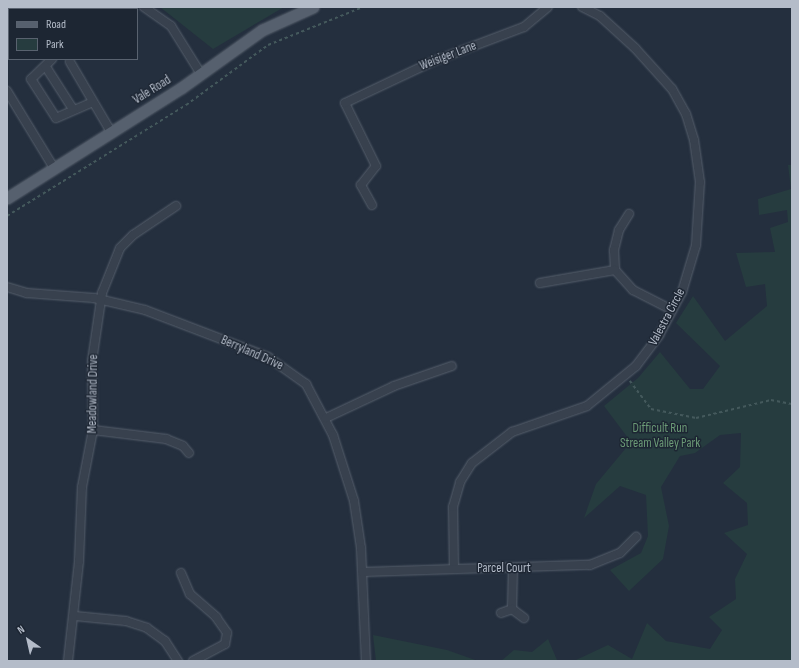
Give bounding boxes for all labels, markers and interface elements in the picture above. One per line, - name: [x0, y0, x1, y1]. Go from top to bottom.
- legend: [8, 8, 138, 60]
- text: Road: [46, 17, 66, 32]
- text: Park: [46, 37, 64, 52]
- street label: Weisiger Lane: [417, 38, 479, 74]
- street label: Vale Road: [130, 72, 174, 108]
- street label: Valestra Circle: [645, 286, 689, 348]
- street label: Berryland Drive: [218, 332, 286, 374]
- street label: Meadowland Drive: [85, 354, 101, 434]
- park label: Difficult Run Stream Valley Park: [620, 421, 700, 452]
- street label: Parcel Court: [477, 560, 531, 576]
- north arrow: [8, 620, 48, 660]
- text: N: [15, 623, 27, 637]

